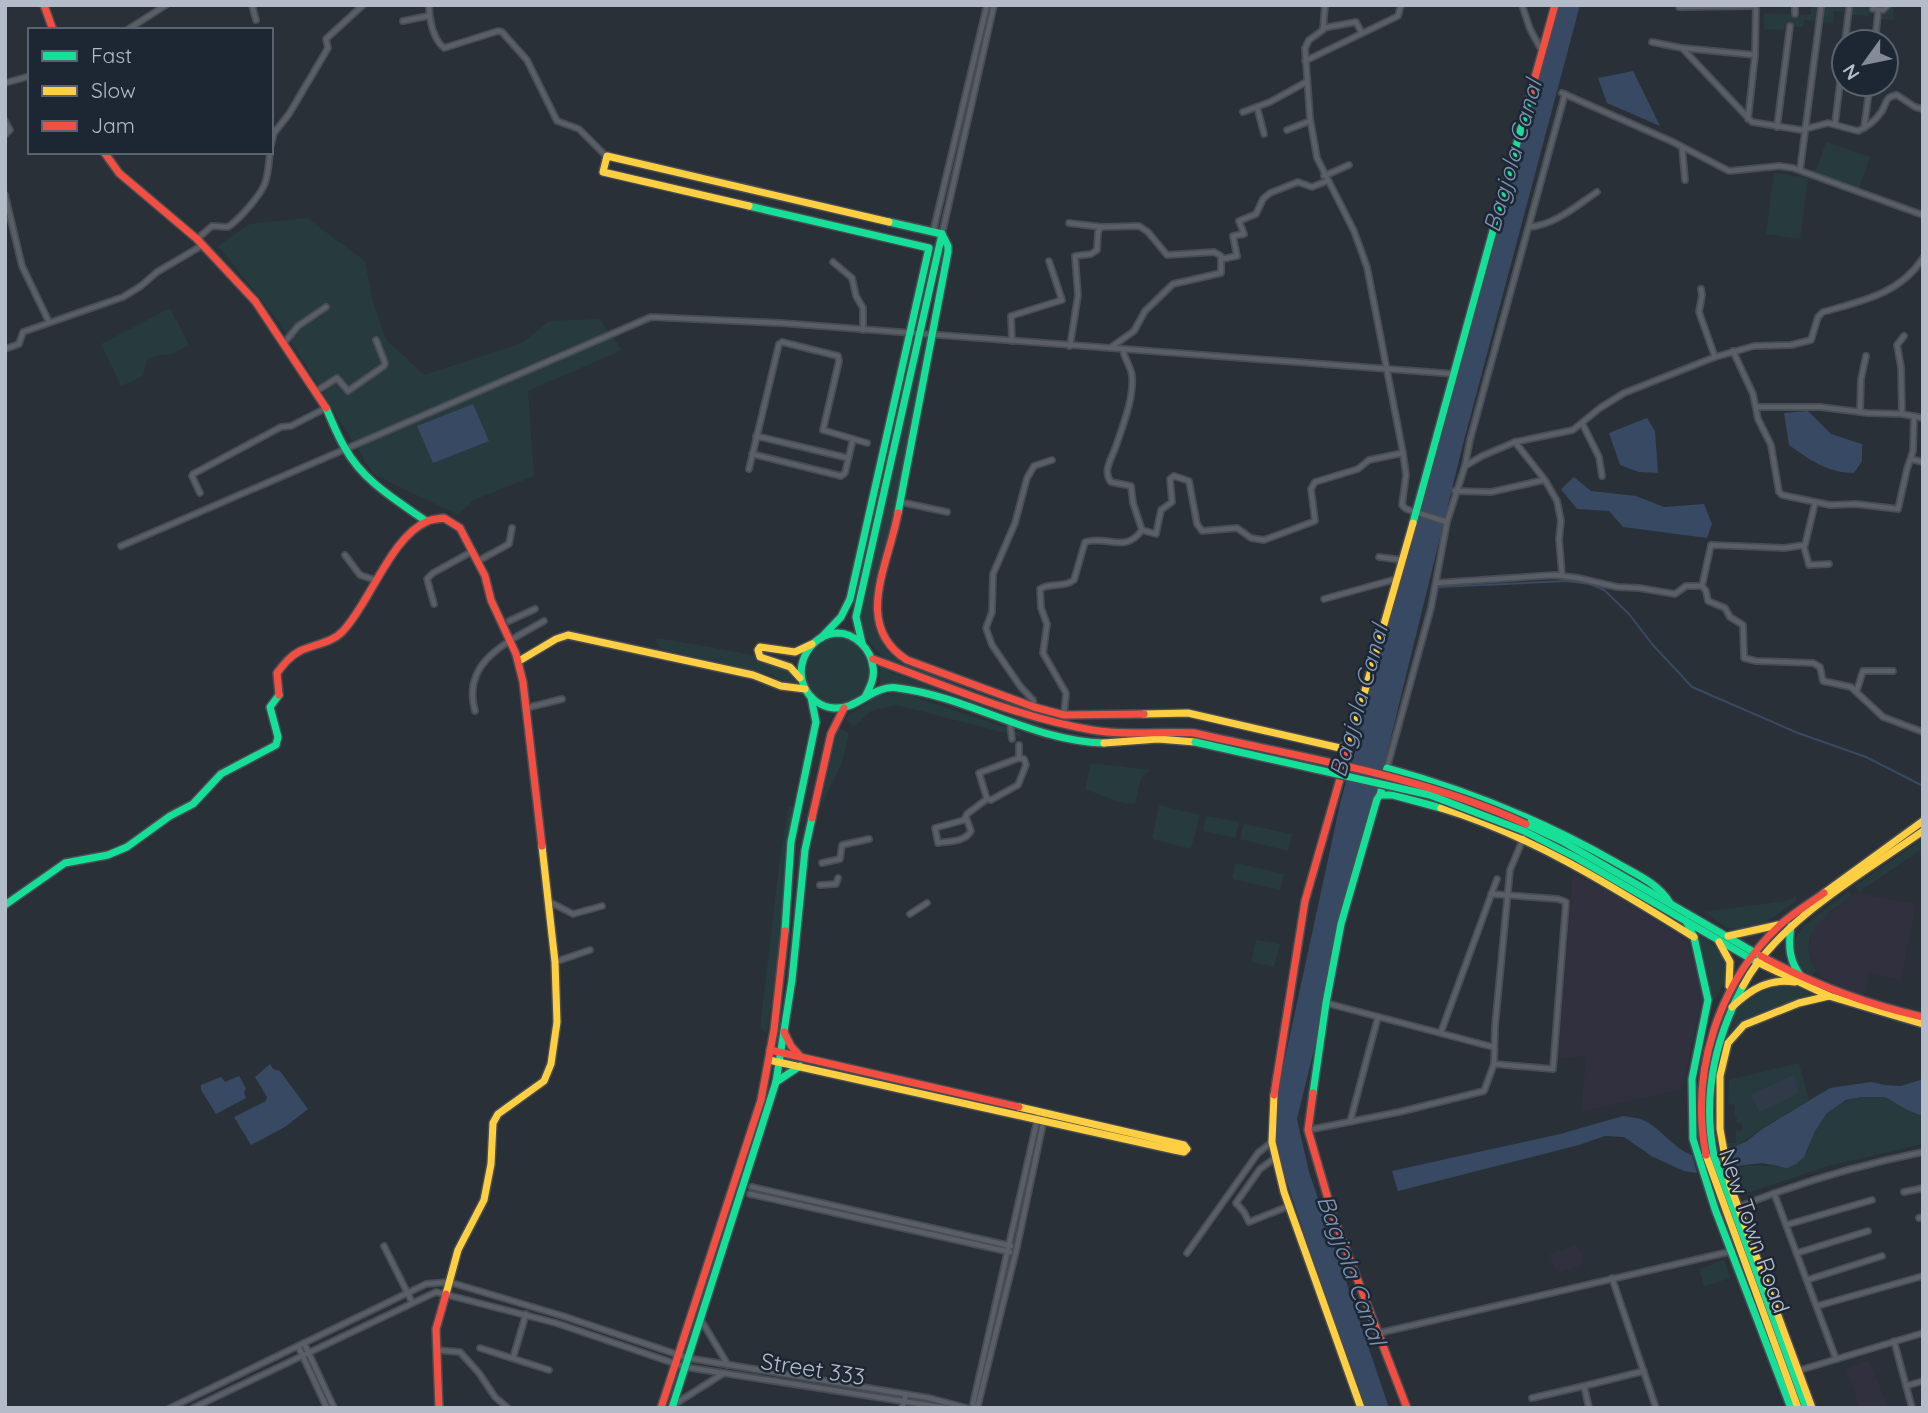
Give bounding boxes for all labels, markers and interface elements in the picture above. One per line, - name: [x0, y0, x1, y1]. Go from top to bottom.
- legend: [28, 28, 273, 154]
- north arrow: [1830, 28, 1900, 98]
- text: Fast: [91, 42, 132, 68]
- text: N: [1837, 60, 1865, 85]
- water label: Bagjola Canal: [1476, 74, 1549, 235]
- text: Slow: [91, 77, 136, 103]
- text: Jam: [91, 112, 135, 138]
- water label: Bagjola Canal: [1322, 619, 1395, 780]
- street label: New Town Road: [1713, 1145, 1796, 1317]
- water label: Bagjola Canal: [1311, 1191, 1394, 1351]
- street label: Street 333: [759, 1346, 867, 1391]

